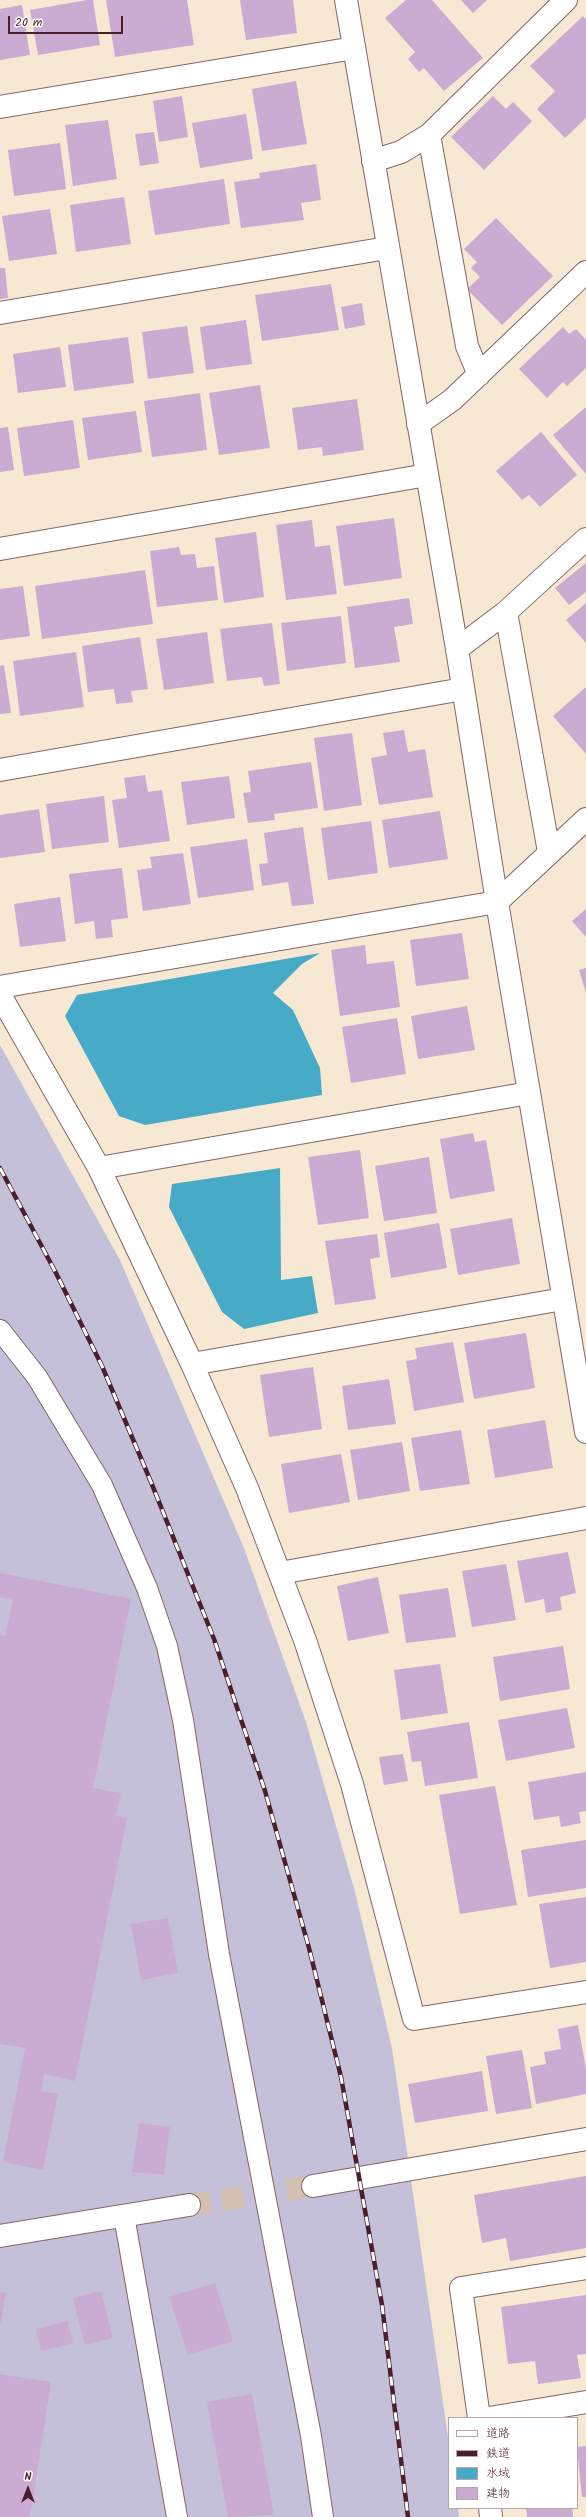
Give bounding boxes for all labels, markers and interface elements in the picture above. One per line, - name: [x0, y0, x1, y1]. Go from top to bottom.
- scale bar: [10, 8, 125, 34]
- text: 20 m: [15, 13, 42, 32]
- legend: [448, 2417, 578, 2509]
- text: 道路: [486, 2424, 510, 2443]
- text: 鉄道: [486, 2444, 510, 2463]
- text: 水域: [486, 2464, 510, 2483]
- text: N: [25, 2468, 31, 2486]
- north arrow: [8, 2469, 48, 2509]
- text: 建物: [486, 2484, 510, 2503]

